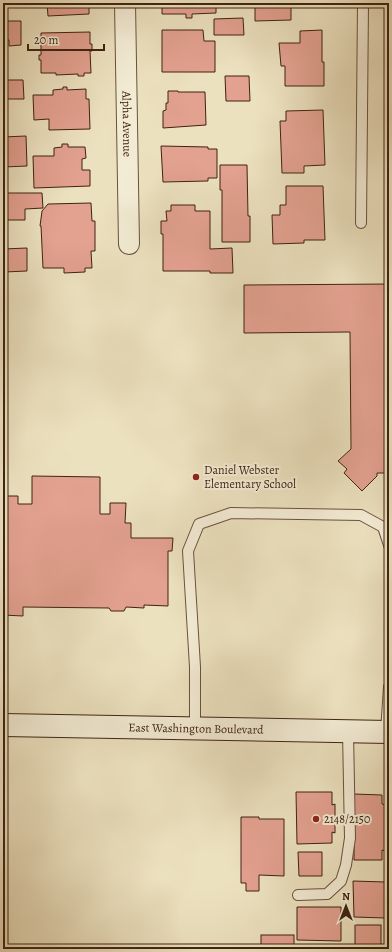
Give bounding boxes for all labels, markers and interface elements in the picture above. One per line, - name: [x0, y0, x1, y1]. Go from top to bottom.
- scale bar: [28, 26, 104, 52]
- text: 20 m: [34, 32, 58, 48]
- street label: Alpha Avenue: [118, 90, 136, 157]
- place label: Daniel Webster Elementary School: [204, 462, 296, 492]
- marker: Daniel Webster Elementary School: [191, 472, 201, 482]
- street label: East Washington Boulevard: [128, 719, 264, 738]
- place label: 2148/2150: [324, 811, 370, 827]
- marker: 2148/2150: [311, 814, 321, 824]
- north arrow: [326, 886, 366, 926]
- text: N: [342, 889, 350, 904]

